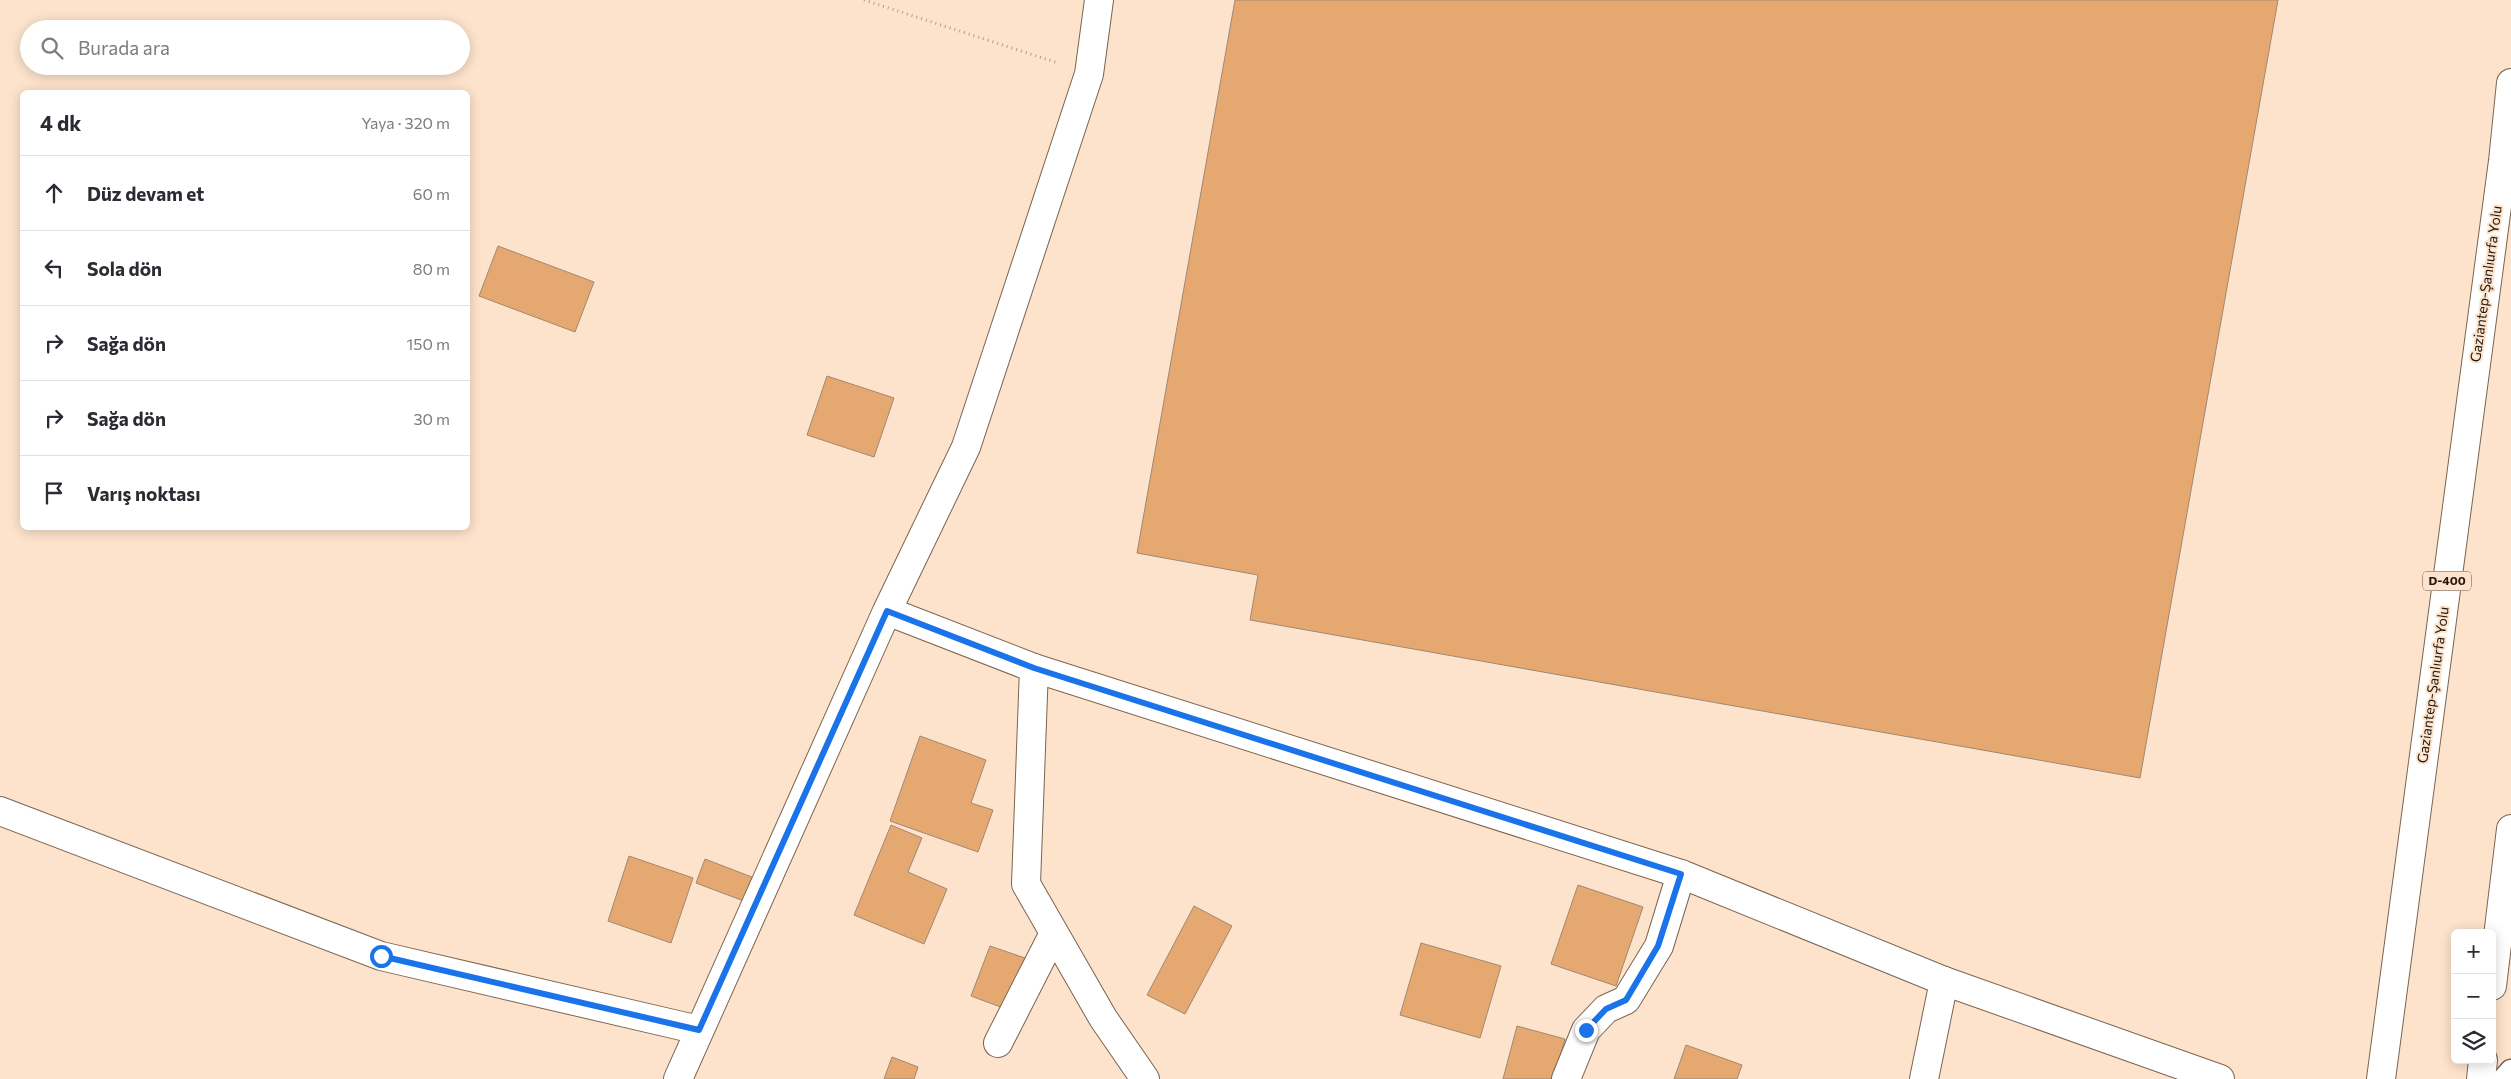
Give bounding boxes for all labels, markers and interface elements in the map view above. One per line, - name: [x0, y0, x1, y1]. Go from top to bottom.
- search box: [20, 20, 470, 75]
- icon: search: [38, 34, 66, 62]
- text: Burada ara: [78, 36, 170, 59]
- text: 4 dk: [40, 110, 81, 135]
- text: Yaya · 320 m: [361, 113, 450, 132]
- icon: ahead: [40, 179, 68, 207]
- text: Düz devam et: [87, 182, 204, 205]
- text: 60 m: [413, 184, 450, 203]
- street label: Gaziantep-Şanlıurfa Yolu: [2466, 205, 2505, 363]
- icon: left: [40, 254, 68, 282]
- text: Sola dön: [87, 257, 162, 280]
- text: 80 m: [413, 259, 450, 278]
- icon: right: [40, 329, 68, 357]
- text: Sağa dön: [87, 332, 166, 355]
- text: 150 m: [407, 334, 450, 353]
- icon: right: [40, 404, 68, 432]
- text: Sağa dön: [87, 407, 166, 430]
- text: 30 m: [413, 409, 450, 428]
- icon: arrive: [40, 479, 68, 507]
- text: Varış noktası: [87, 482, 200, 505]
- road number: D-400: [2423, 572, 2471, 590]
- street label: Gaziantep-Şanlıurfa Yolu: [2413, 606, 2452, 764]
- map controls: [2451, 929, 2496, 1064]
- button: +: [2451, 929, 2496, 974]
- route start: [370, 945, 393, 968]
- button: −: [2451, 974, 2496, 1019]
- route end: [1575, 1019, 1598, 1042]
- button: layers: [2451, 1019, 2496, 1064]

